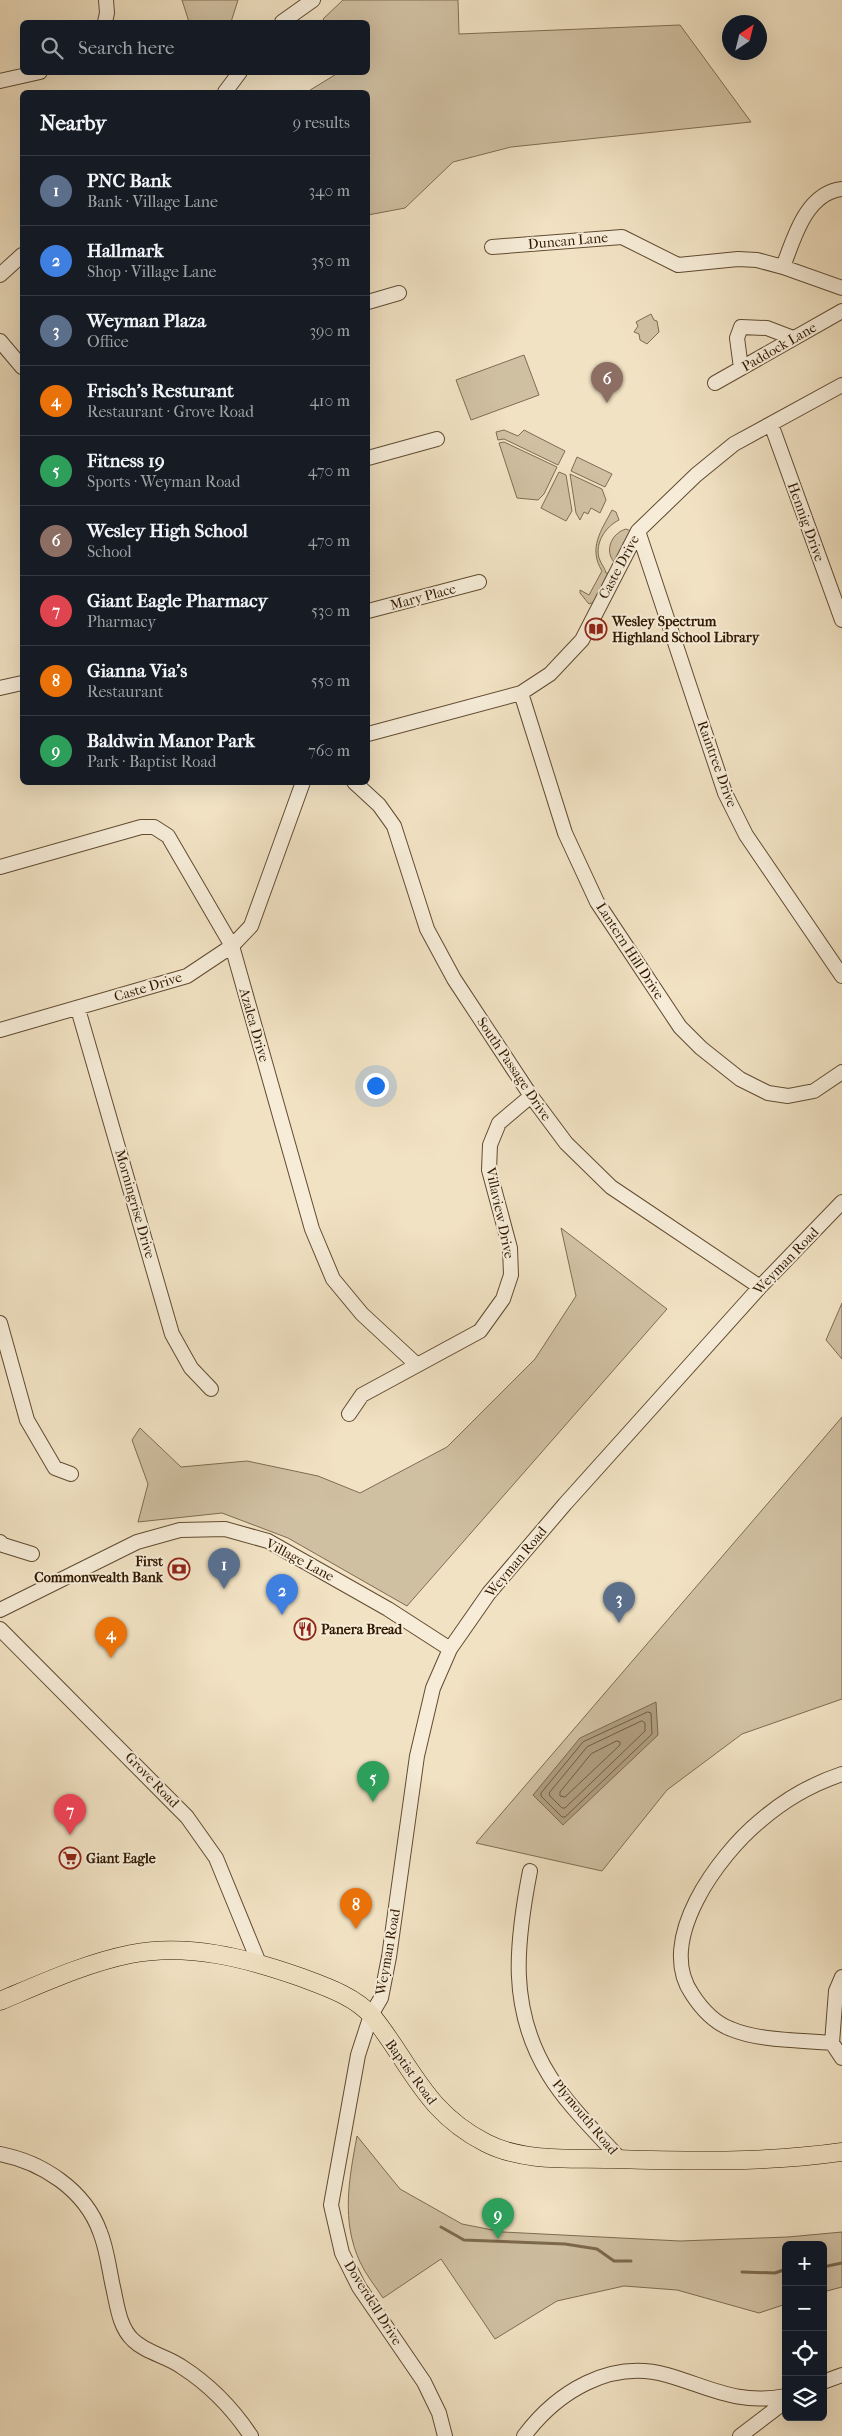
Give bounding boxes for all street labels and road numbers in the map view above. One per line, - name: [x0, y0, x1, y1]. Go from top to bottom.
- street label: Duncan Lane: [527, 229, 609, 253]
- street label: Paddock Lane: [739, 319, 819, 375]
- street label: Hennig Drive: [784, 480, 828, 564]
- street label: Caste Drive: [595, 532, 643, 602]
- street label: Mary Place: [388, 580, 458, 614]
- street label: Raintree Drive: [693, 718, 741, 810]
- street label: Lantern Hill Drive: [592, 899, 668, 1003]
- street label: Caste Drive: [112, 969, 184, 1005]
- street label: Azalea Drive: [235, 985, 273, 1064]
- street label: South Passage Drive: [473, 1014, 555, 1124]
- street label: Morningrise Drive: [111, 1147, 159, 1261]
- street label: Villaview Drive: [482, 1165, 518, 1260]
- street label: Weyman Road: [749, 1223, 823, 1299]
- street label: Weyman Road: [481, 1523, 551, 1602]
- street label: Village Lane: [262, 1534, 337, 1585]
- street label: Grove Road: [121, 1749, 183, 1812]
- street label: Weyman Road: [372, 1907, 404, 1997]
- street label: Baptist Road: [382, 2036, 441, 2108]
- street label: Plymouth Road: [549, 2076, 622, 2158]
- street label: Doverdell Drive: [340, 2258, 406, 2348]

